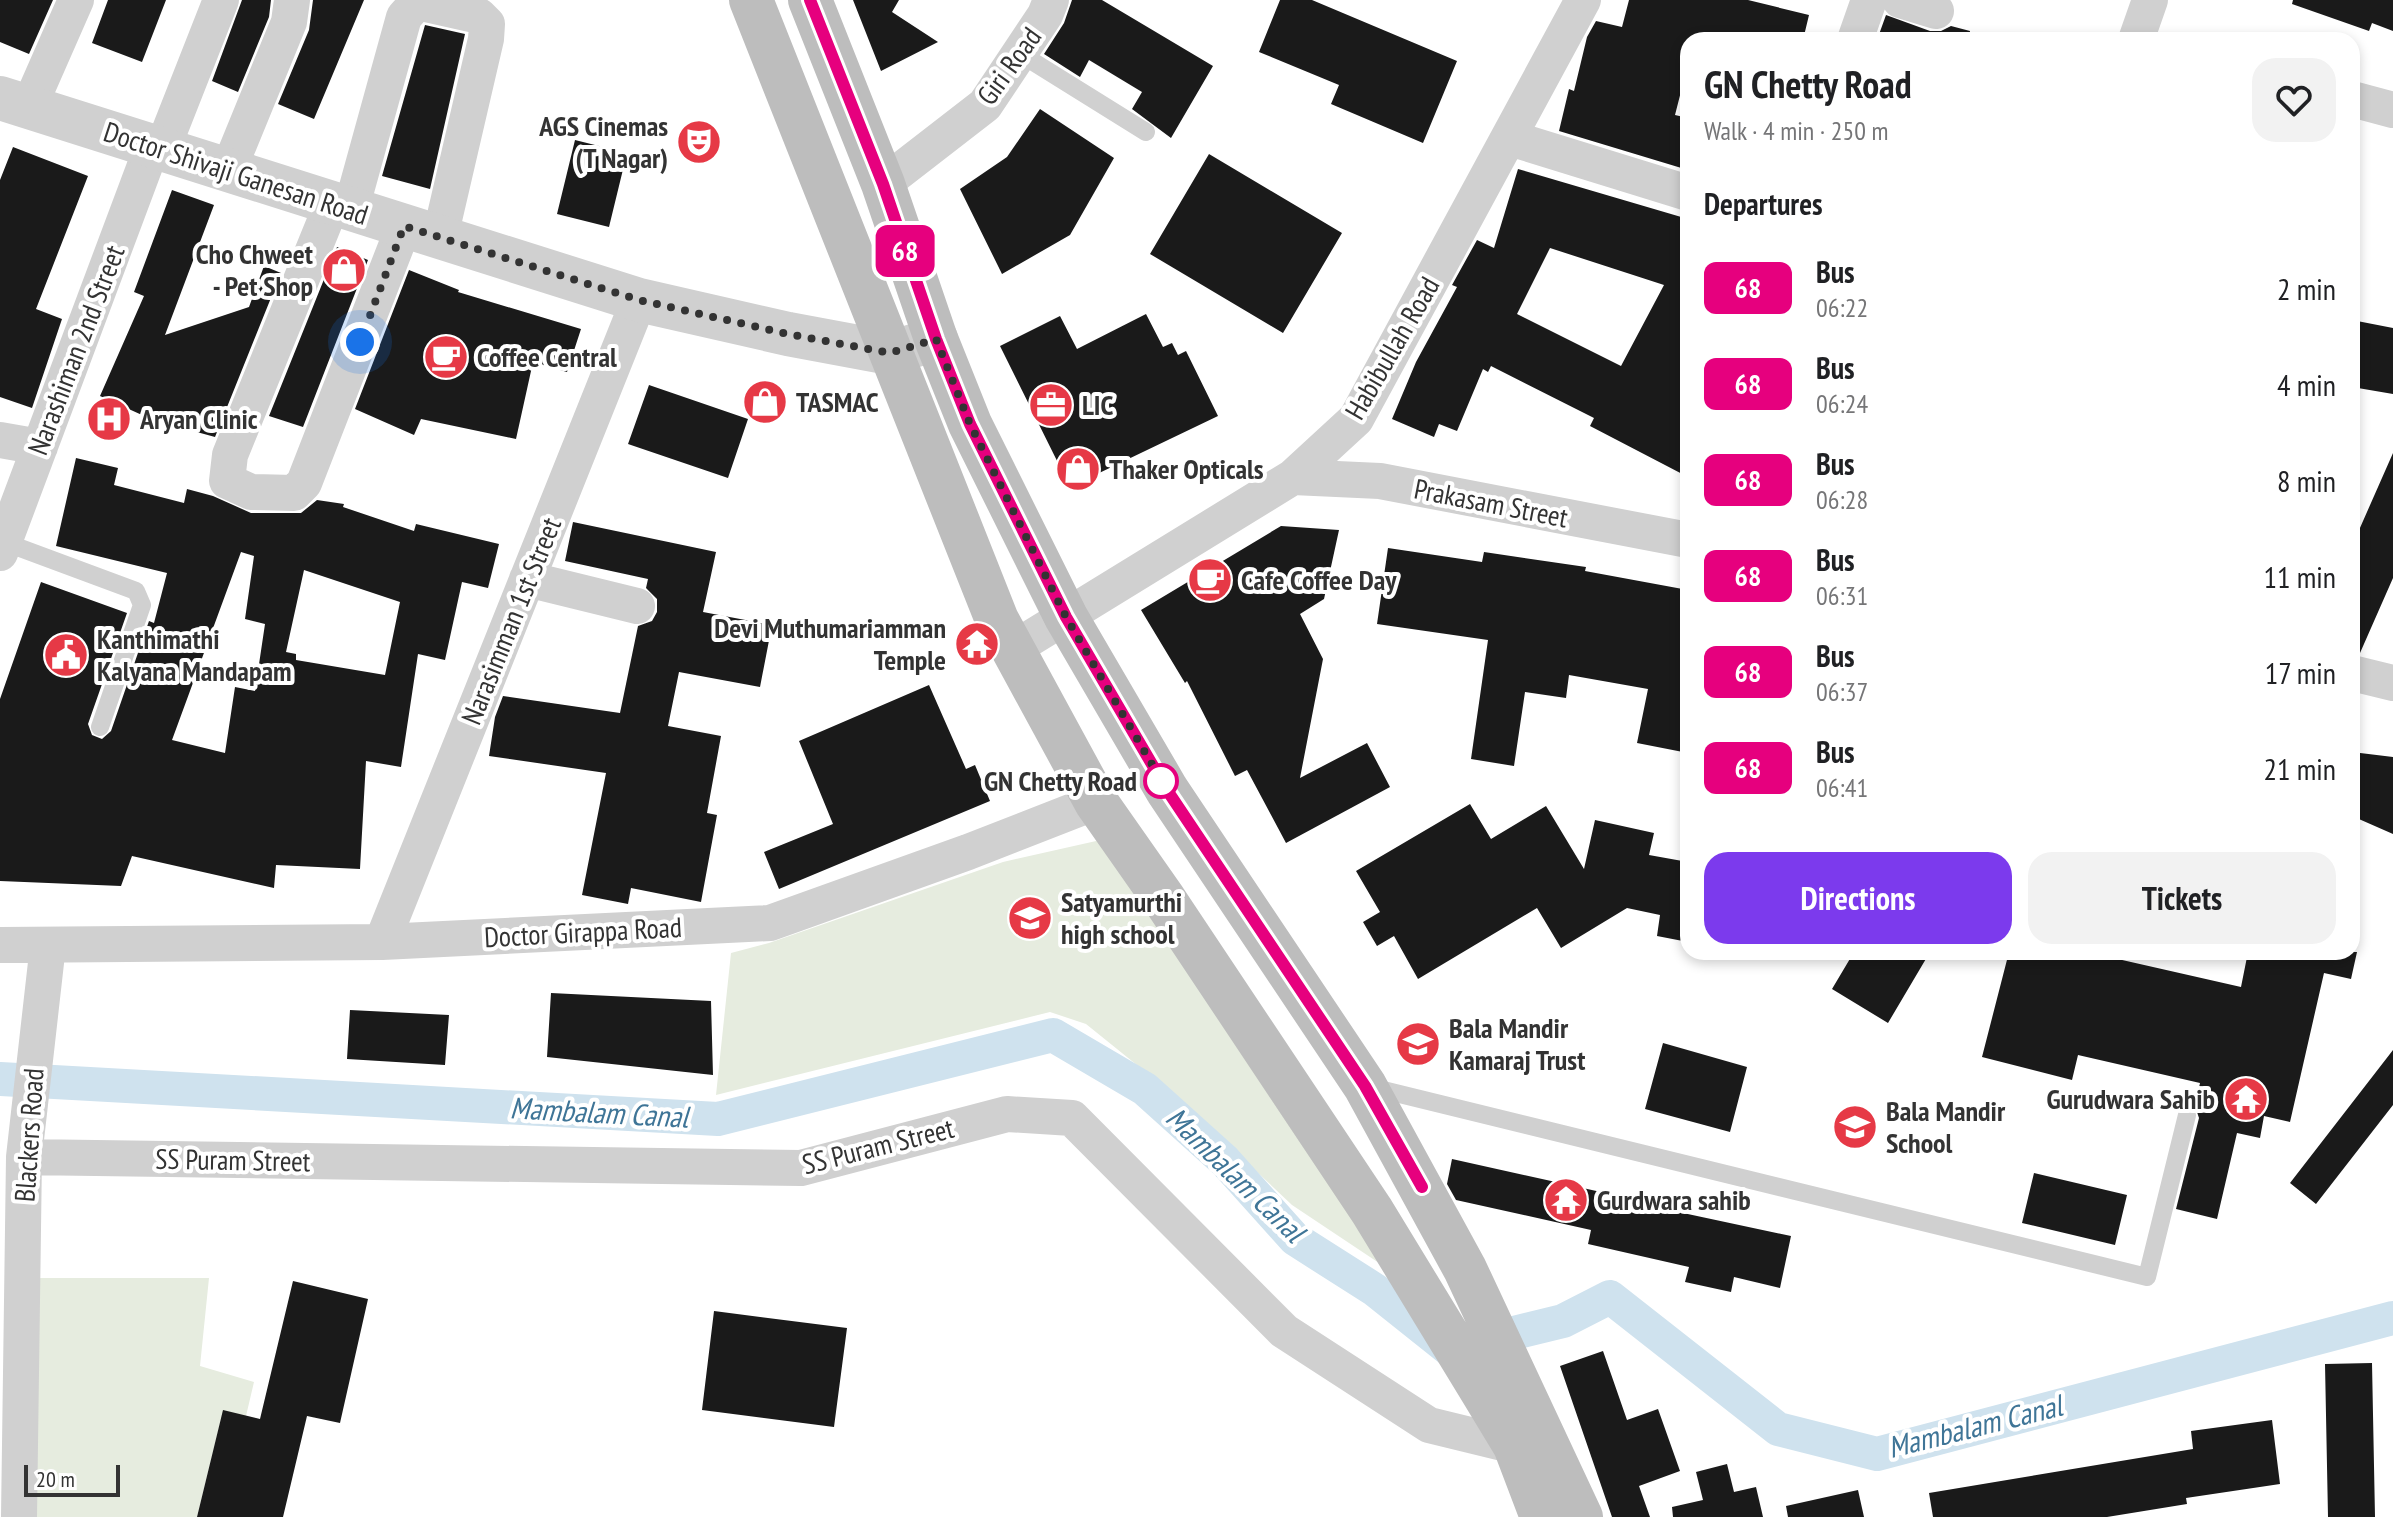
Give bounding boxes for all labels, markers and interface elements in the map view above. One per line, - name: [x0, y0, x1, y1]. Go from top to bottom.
- street label: Giri Road: [968, 20, 1049, 112]
- button: heart: [2252, 58, 2336, 142]
- text: GN Chetty Road: [1704, 59, 1912, 108]
- place label: AGS Cinemas (T Nagar): [538, 107, 668, 176]
- street label: Doctor Shivaji Ganesan Road: [99, 112, 373, 233]
- text: Walk · 4 min · 250 m: [1704, 114, 1888, 147]
- theatre icon: AGS Cinemas (T Nagar): [675, 118, 723, 166]
- text: Departures: [1704, 184, 1822, 223]
- line badge: 68: [869, 225, 941, 277]
- text: 68: [892, 232, 918, 269]
- place label: Cho Chweet - Pet Shop: [196, 235, 313, 304]
- street label: Narashiman 2nd Street: [19, 239, 133, 460]
- shop icon: Cho Chweet - Pet Shop: [320, 246, 368, 294]
- text: Bus: [1816, 252, 1855, 291]
- text: 68: [1735, 269, 1761, 306]
- text: 2 min: [2277, 269, 2336, 308]
- street label: Habibullah Road: [1336, 270, 1447, 426]
- text: 06:22: [1816, 291, 1868, 324]
- your location: [340, 322, 380, 362]
- cafe icon: Coffee Central: [422, 333, 470, 381]
- place label: Coffee Central: [477, 338, 617, 375]
- text: Bus: [1816, 348, 1855, 387]
- text: 68: [1735, 365, 1761, 402]
- text: 4 min: [2277, 365, 2336, 404]
- shop icon: TASMAC: [741, 378, 789, 426]
- office icon: LIC: [1027, 381, 1075, 429]
- place label: TASMAC: [796, 383, 879, 420]
- place label: LIC: [1082, 386, 1114, 423]
- text: 06:24: [1816, 387, 1868, 420]
- hospital icon: Aryan Clinic: [85, 395, 133, 443]
- place label: Aryan Clinic: [139, 400, 258, 437]
- text: Bus: [1816, 444, 1855, 483]
- shop icon: Thaker Opticals: [1054, 445, 1102, 493]
- place label: Thaker Opticals: [1109, 450, 1264, 487]
- text: 68: [1735, 461, 1761, 498]
- text: 8 min: [2277, 461, 2336, 500]
- street label: Prakasam Street: [1411, 470, 1571, 536]
- text: 06:28: [1816, 483, 1868, 516]
- street label: Narasimman 1st Street: [452, 512, 569, 730]
- text: Bus: [1816, 540, 1855, 579]
- cafe icon: Cafe Coffee Day: [1186, 556, 1234, 604]
- text: 68: [1735, 557, 1761, 594]
- text: 11 min: [2263, 557, 2336, 596]
- place label: Cafe Coffee Day: [1241, 561, 1397, 598]
- text: 06:31: [1816, 579, 1868, 612]
- place label: Devi Muthumariamman Temple: [714, 609, 946, 678]
- place label: Kanthimathi Kalyana Mandapam: [97, 620, 292, 689]
- temple icon: Devi Muthumariamman Temple: [953, 620, 1001, 668]
- public building icon: Kanthimathi Kalyana Mandapam: [42, 631, 90, 679]
- text: Bus: [1816, 636, 1855, 675]
- text: 68: [1735, 653, 1761, 690]
- text: 17 min: [2265, 653, 2336, 692]
- text: 06:37: [1816, 675, 1868, 708]
- text: Bus: [1816, 732, 1855, 771]
- text: 68: [1735, 749, 1761, 786]
- text: 21 min: [2263, 749, 2336, 788]
- place label: GN Chetty Road: [984, 762, 1137, 799]
- marker: GN Chetty Road: [1144, 764, 1178, 798]
- text: 06:41: [1816, 771, 1868, 804]
- button: Directions: [1704, 852, 2012, 944]
- button: Tickets: [2028, 852, 2336, 944]
- place label: Satyamurthi high school: [1061, 883, 1182, 952]
- school or university icon: Satyamurthi high school: [1006, 894, 1054, 942]
- street label: Doctor Girappa Road: [483, 908, 683, 955]
- place label: Bala Mandir Kamaraj Trust: [1449, 1009, 1585, 1078]
- school or university icon: Bala Mandir Kamaraj Trust: [1394, 1020, 1442, 1068]
- street label: Blackers Road: [5, 1067, 52, 1203]
- temple icon: Gurudwara Sahib: [2222, 1075, 2270, 1123]
- place label: Gurudwara Sahib: [2046, 1080, 2215, 1117]
- water label: Mambalam Canal: [509, 1087, 692, 1136]
- place label: Bala Mandir School: [1886, 1092, 2006, 1161]
- water label: Mambalam Canal: [1158, 1098, 1316, 1252]
- school or university icon: Bala Mandir School: [1831, 1103, 1879, 1151]
- street label: SS Puram Street: [798, 1109, 958, 1182]
- street label: SS Puram Street: [155, 1140, 311, 1179]
- temple icon: Gurdwara sahib: [1542, 1176, 1590, 1224]
- place label: Gurdwara sahib: [1597, 1181, 1751, 1218]
- water label: Mambalam Canal: [1884, 1384, 2069, 1466]
- scale bar: [24, 1461, 120, 1497]
- text: 20 m: [36, 1465, 75, 1493]

